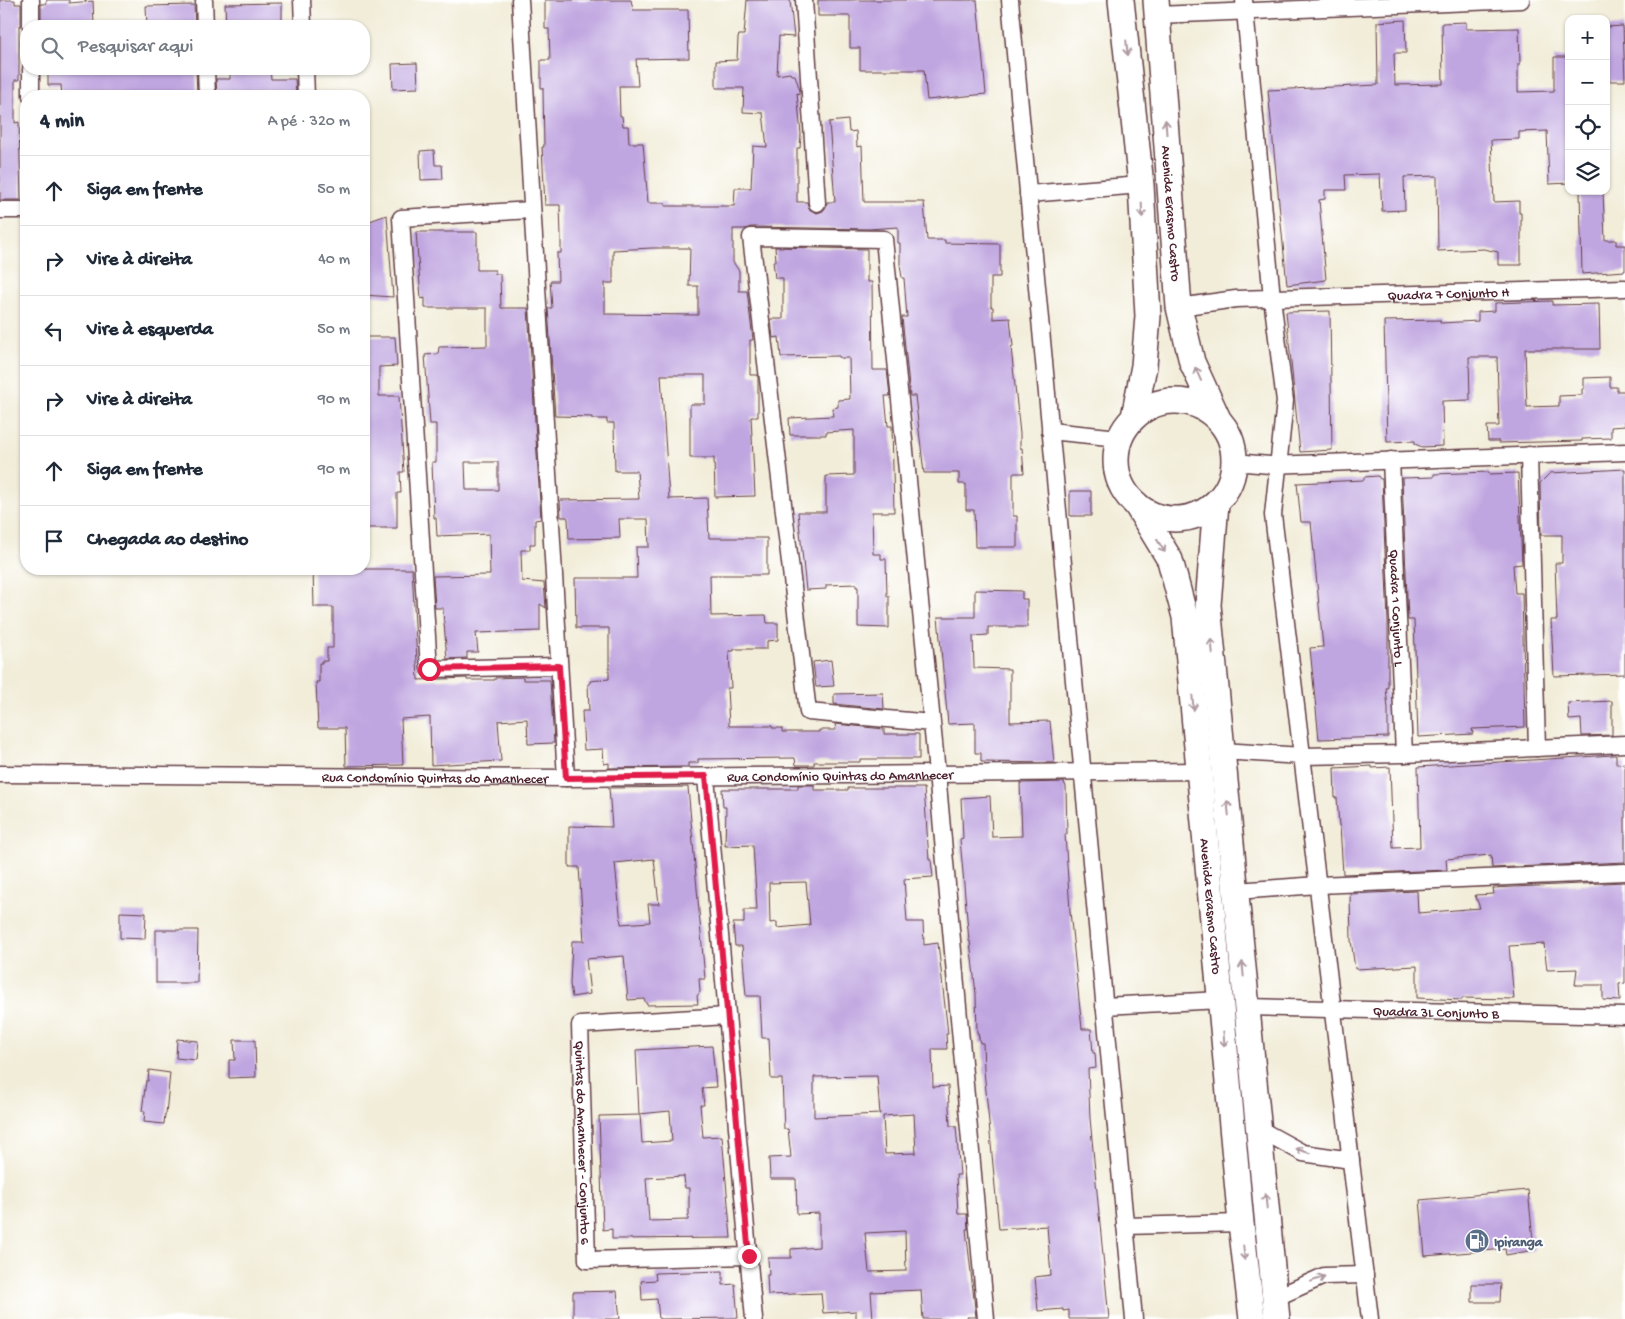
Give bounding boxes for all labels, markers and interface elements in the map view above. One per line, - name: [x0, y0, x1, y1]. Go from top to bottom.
- map controls: [1565, 15, 1610, 195]
- button: +: [1565, 15, 1610, 60]
- search box: [20, 20, 370, 75]
- icon: search: [38, 34, 66, 62]
- text: Pesquisar aqui: [78, 36, 193, 59]
- one-way arrow: [1122, 40, 1131, 56]
- button: −: [1565, 60, 1610, 105]
- button: locate: [1565, 105, 1610, 150]
- text: 4 min: [40, 110, 84, 135]
- text: A pé · 320 m: [268, 113, 350, 132]
- one-way arrow: [1161, 120, 1170, 136]
- street label: Avenida Erasmo Castro: [1156, 145, 1183, 282]
- button: layers: [1565, 150, 1610, 195]
- icon: ahead: [40, 177, 68, 205]
- text: Siga em frente: [87, 179, 203, 202]
- text: 50 m: [317, 181, 350, 200]
- one-way arrow: [1138, 202, 1147, 218]
- icon: right: [40, 247, 68, 275]
- text: Vire à direita: [87, 249, 192, 272]
- text: 40 m: [318, 251, 350, 270]
- street label: Quadra 7 Conjunto H: [1387, 285, 1511, 306]
- icon: left: [40, 317, 68, 345]
- text: Vire à esquerda: [87, 319, 213, 342]
- text: 50 m: [317, 321, 350, 340]
- one-way arrow: [1192, 367, 1202, 382]
- icon: right: [40, 387, 68, 415]
- text: Vire à direita: [87, 389, 192, 412]
- text: 90 m: [318, 391, 350, 410]
- icon: ahead: [40, 457, 68, 485]
- text: Siga em frente: [87, 459, 203, 482]
- text: 90 m: [318, 461, 350, 480]
- icon: arrive: [40, 527, 68, 555]
- text: Chegada ao destino: [87, 529, 248, 552]
- one-way arrow: [1157, 538, 1167, 552]
- street label: Quadra 1 Conjunto L: [1384, 549, 1406, 668]
- one-way arrow: [1207, 638, 1217, 654]
- route start: [418, 658, 441, 681]
- one-way arrow: [1188, 695, 1198, 711]
- street label: Rua Condomínio Quintas do Amanhecer: [727, 768, 954, 787]
- street label: Rua Condomínio Quintas do Amanhecer: [322, 770, 549, 789]
- one-way arrow: [1223, 800, 1233, 816]
- street label: Avenida Erasmo Castro: [1195, 838, 1224, 975]
- one-way arrow: [1239, 962, 1248, 978]
- street label: Quadra 3L Conjunto B: [1373, 1004, 1500, 1024]
- one-way arrow: [1219, 1031, 1229, 1047]
- street label: Quintas do Amanhecer - Conjunto 6: [569, 1040, 593, 1246]
- one-way arrow: [1296, 1146, 1311, 1155]
- one-way arrow: [1261, 1193, 1271, 1209]
- fuel station icon: Ipiranga: [1464, 1228, 1490, 1254]
- place label: Ipiranga: [1494, 1235, 1544, 1252]
- route end: [738, 1245, 761, 1268]
- one-way arrow: [1240, 1245, 1249, 1261]
- one-way arrow: [1310, 1274, 1325, 1283]

